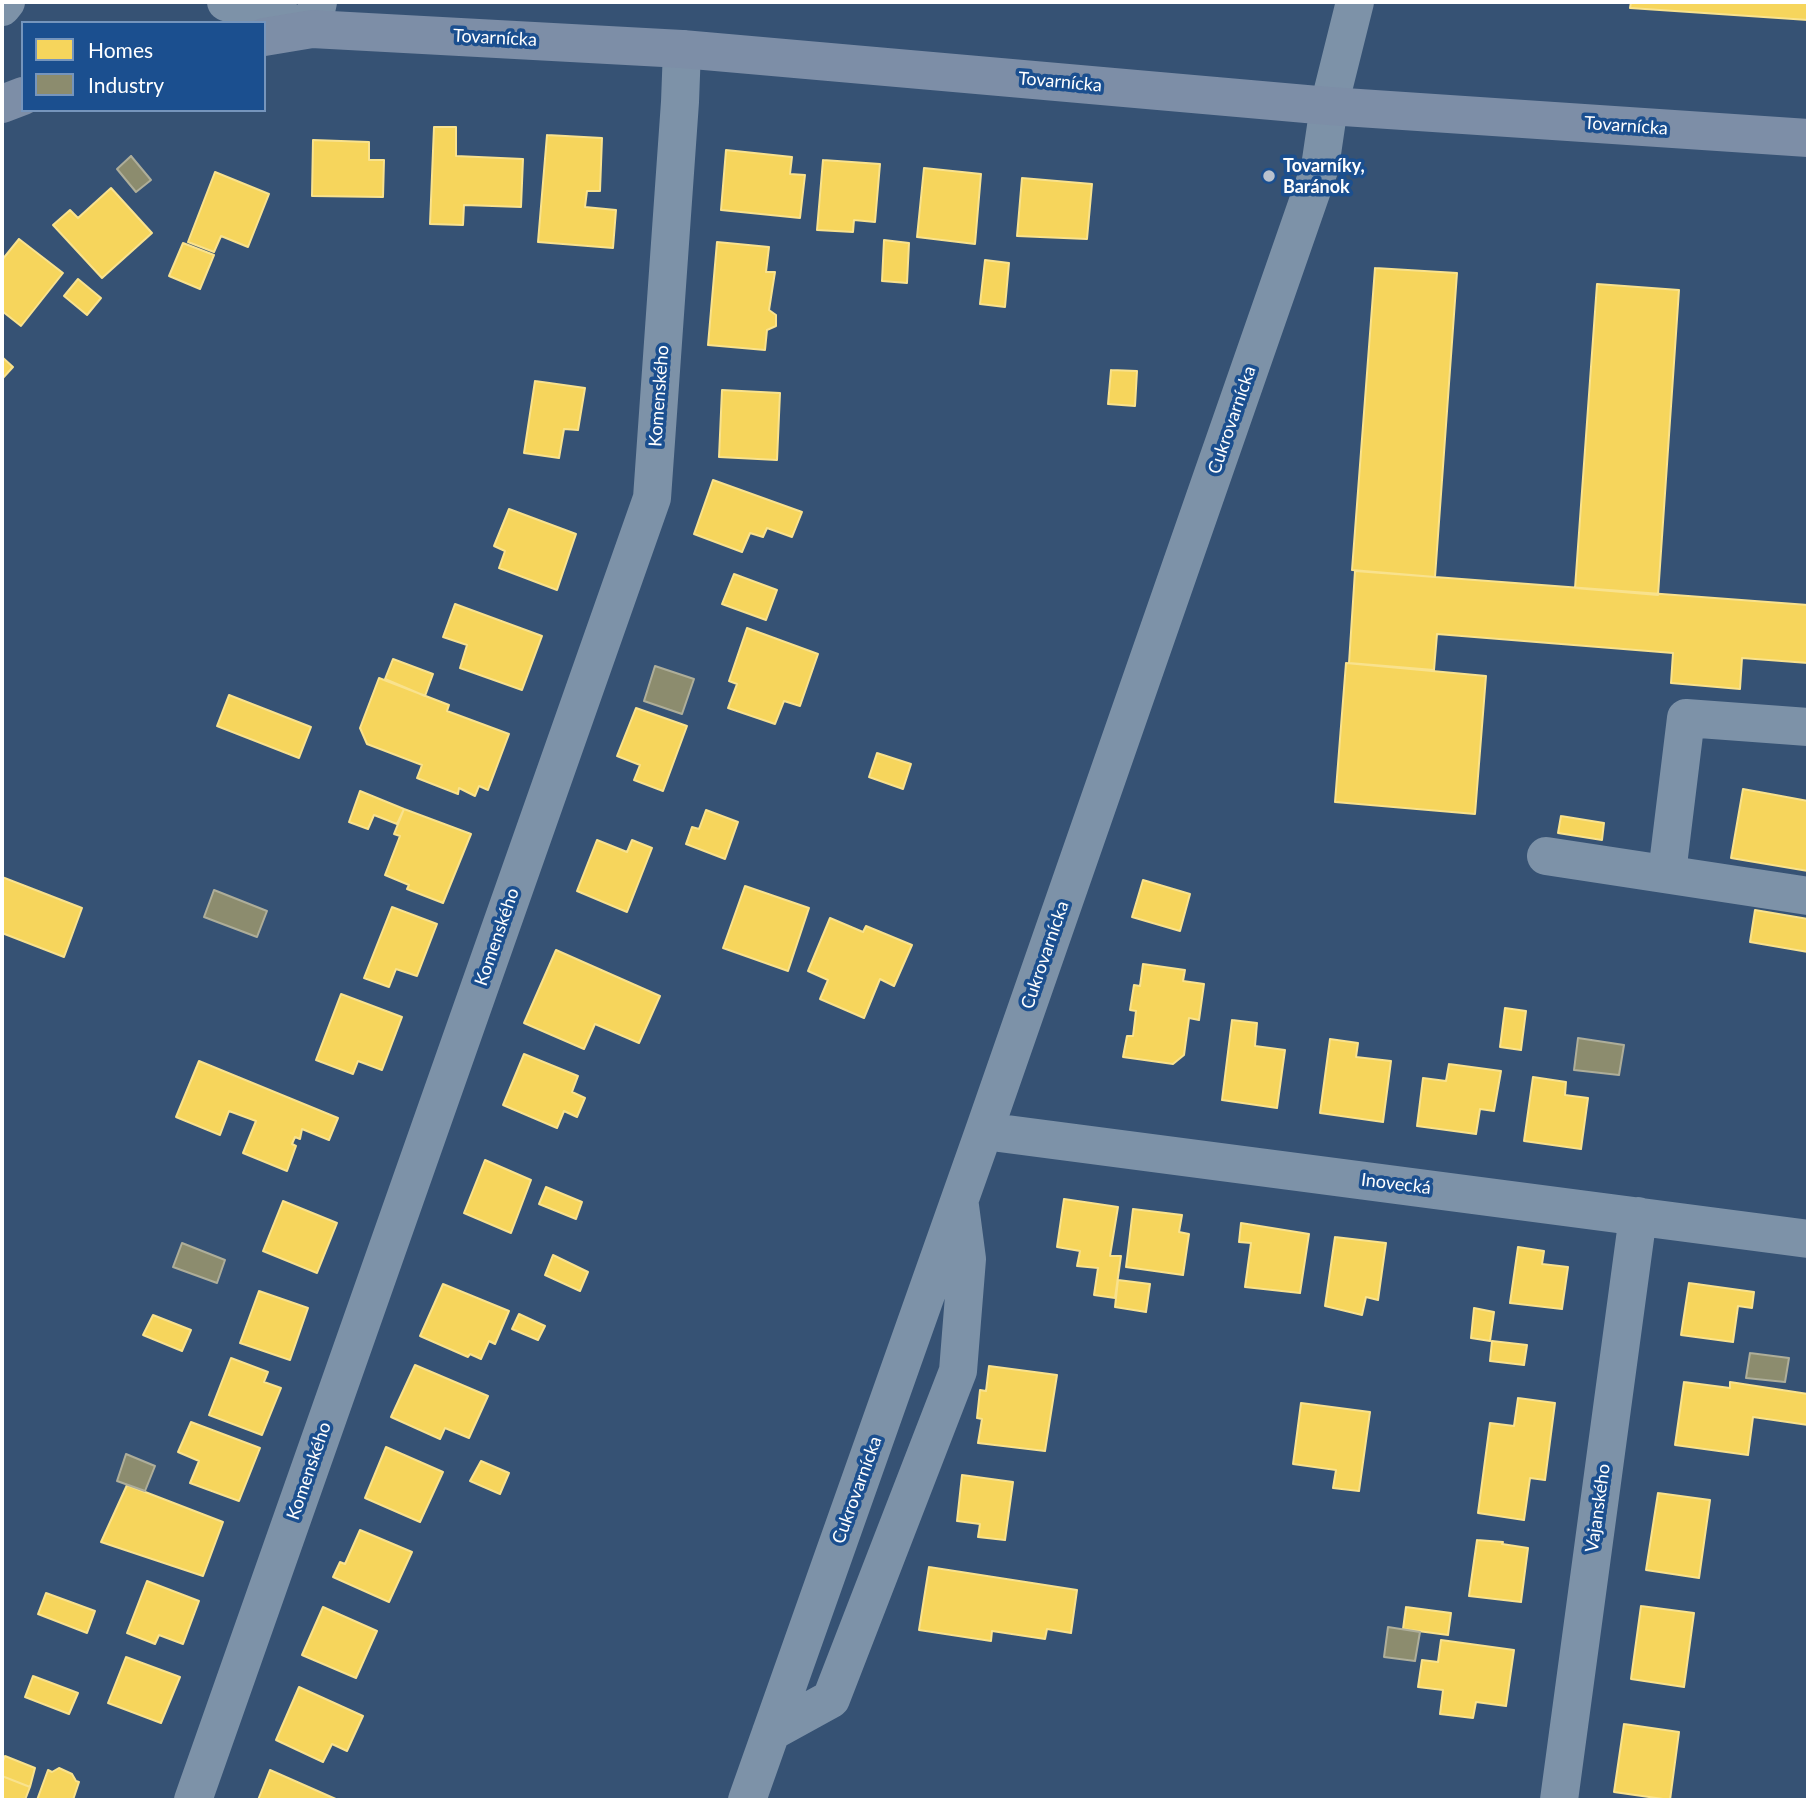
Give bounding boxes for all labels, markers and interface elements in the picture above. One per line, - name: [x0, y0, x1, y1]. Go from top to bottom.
- legend: [21, 21, 266, 112]
- street label: Tovarnícka: [452, 25, 538, 51]
- text: Homes: [88, 37, 153, 62]
- street label: Tovarnícka: [1017, 68, 1103, 96]
- text: Industry: [88, 72, 164, 97]
- street label: Tovarnícka: [1583, 112, 1669, 140]
- place label: Tovarníky, Baránok: [1283, 155, 1365, 198]
- marker: Tovarníky, Baránok: [1261, 168, 1277, 184]
- street label: Komenského: [645, 344, 673, 448]
- street label: Cukrovarnícka: [1203, 363, 1261, 477]
- street label: Komenského: [470, 885, 524, 989]
- street label: Cukrovarnícka: [1016, 898, 1074, 1012]
- street label: Inovecká: [1360, 1169, 1432, 1199]
- street label: Komenského: [282, 1419, 336, 1523]
- street label: Cukrovarnícka: [828, 1433, 886, 1547]
- street label: Vajanského: [1581, 1462, 1615, 1554]

